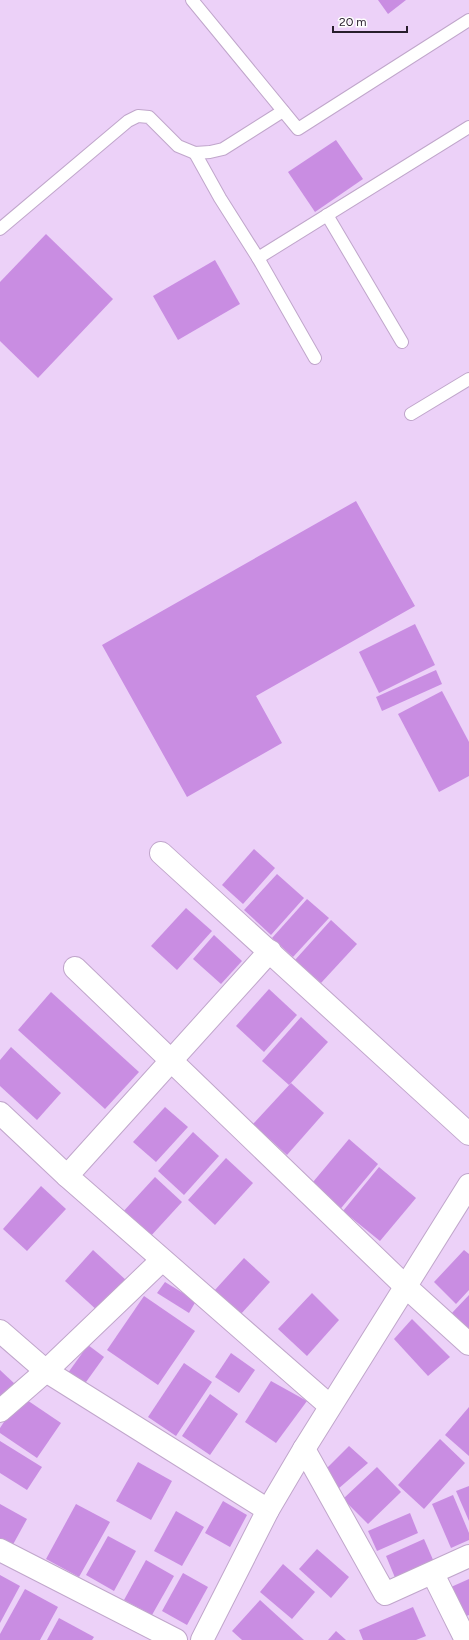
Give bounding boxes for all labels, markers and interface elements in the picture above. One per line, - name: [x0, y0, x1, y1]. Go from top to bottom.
- scale bar: [333, 8, 407, 34]
- text: 20 m: [339, 15, 367, 29]

